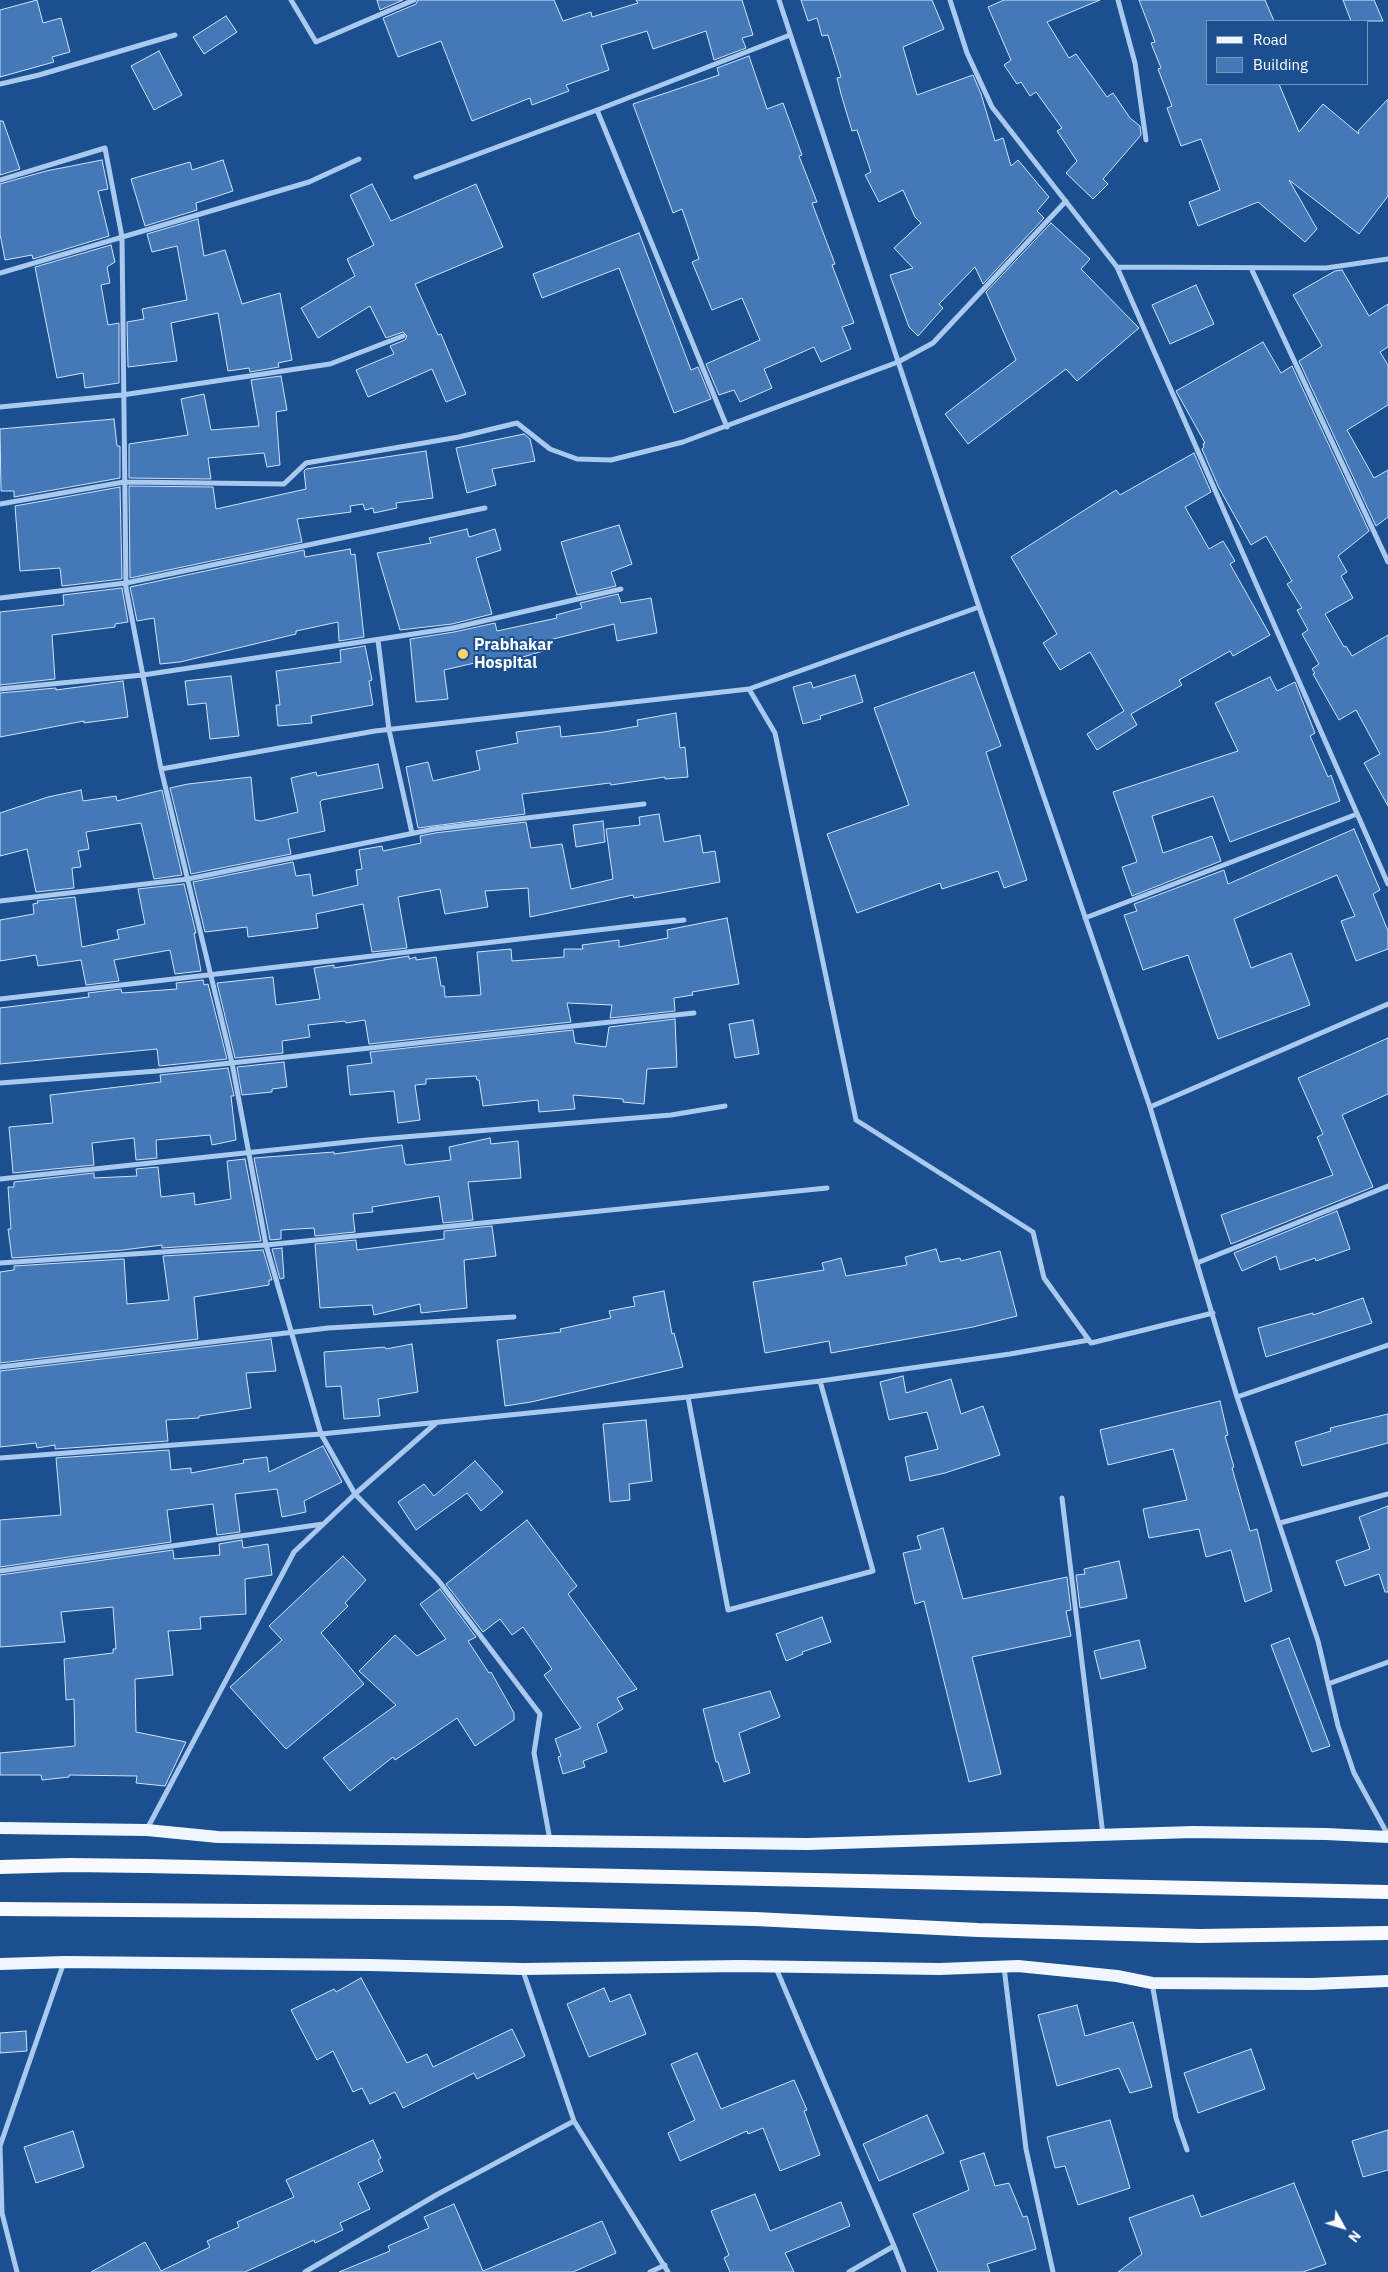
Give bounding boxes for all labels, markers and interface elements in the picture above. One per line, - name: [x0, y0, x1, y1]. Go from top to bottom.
- legend: [1206, 20, 1368, 85]
- text: Road: [1253, 30, 1288, 49]
- text: Building: [1253, 55, 1308, 74]
- place label: Prabhakar Hospital: [474, 635, 553, 673]
- marker: Prabhakar Hospital: [456, 647, 470, 661]
- north arrow: [1318, 2202, 1368, 2252]
- text: N: [1344, 2227, 1365, 2246]

